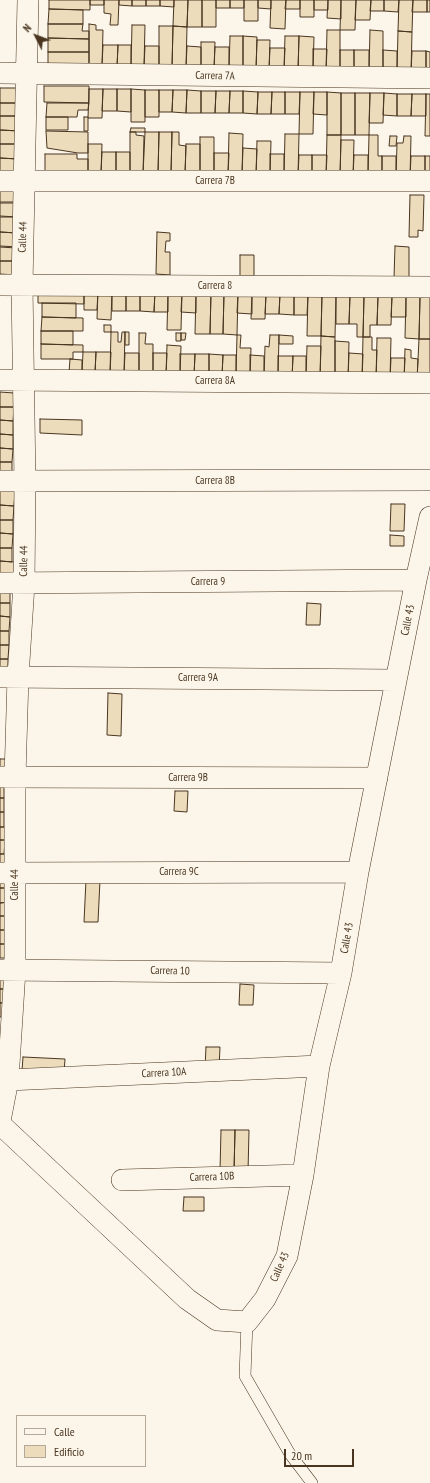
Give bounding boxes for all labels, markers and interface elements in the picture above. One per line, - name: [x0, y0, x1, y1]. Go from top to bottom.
- north arrow: [16, 16, 56, 56]
- text: N: [20, 21, 34, 35]
- street label: Carrera 7A: [195, 69, 235, 83]
- street label: Carrera 7B: [195, 174, 235, 188]
- street label: Calle 44: [16, 221, 30, 253]
- street label: Carrera 8: [198, 279, 232, 293]
- street label: Carrera 8A: [195, 374, 235, 388]
- street label: Carrera 8B: [195, 474, 235, 488]
- street label: Calle 44: [17, 545, 31, 577]
- street label: Carrera 9: [191, 575, 225, 589]
- street label: Calle 43: [399, 603, 417, 637]
- street label: Carrera 9A: [178, 671, 218, 685]
- street label: Carrera 9B: [168, 771, 208, 785]
- street label: Carrera 9C: [159, 865, 199, 879]
- street label: Calle 44: [8, 869, 22, 901]
- street label: Calle 43: [338, 921, 356, 955]
- street label: Carrera 10: [150, 964, 190, 978]
- street label: Carrera 10A: [141, 1065, 187, 1081]
- street label: Carrera 10B: [189, 1170, 235, 1184]
- street label: Calle 43: [268, 1250, 292, 1284]
- legend: [16, 1415, 146, 1467]
- text: Calle: [54, 1424, 75, 1439]
- scale bar: [286, 1441, 356, 1467]
- text: Edificio: [54, 1444, 84, 1459]
- text: 20 m: [291, 1448, 312, 1463]

